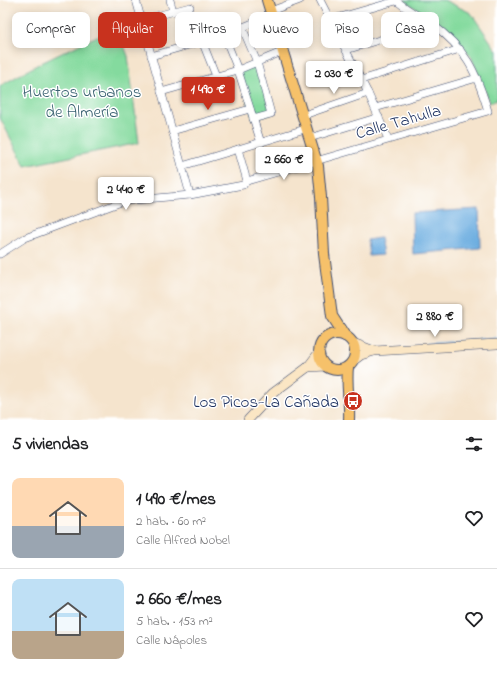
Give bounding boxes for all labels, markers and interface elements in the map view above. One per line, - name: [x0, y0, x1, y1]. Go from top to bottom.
- chip: Comprar: [12, 12, 90, 48]
- chip: Alquilar: [98, 12, 167, 48]
- chip: Filtros: [175, 12, 241, 48]
- chip: Nuevo: [249, 12, 313, 48]
- chip: Piso: [321, 12, 373, 48]
- chip: Casa: [381, 12, 439, 48]
- pin: 2 030 €: [297, 61, 371, 95]
- text: 2 030 €: [315, 64, 353, 83]
- pin: 1 490 €: [171, 77, 245, 111]
- park label: Huertos urbanos de Almería: [23, 80, 141, 125]
- text: 1 490 €: [191, 80, 225, 99]
- street label: Calle Tahulla: [353, 98, 444, 147]
- pin: 2 660 €: [247, 147, 321, 181]
- text: 2 660 €: [264, 150, 304, 169]
- pin: 2 440 €: [89, 177, 163, 211]
- text: 2 440 €: [107, 180, 145, 199]
- pin: 2 880 €: [398, 304, 472, 338]
- text: 2 880 €: [416, 307, 454, 326]
- place label: Los Picos-La Cañada: [193, 390, 339, 415]
- bus stop icon: Los Picos-La Cañada: [342, 390, 364, 412]
- text: 5 viviendas: [12, 432, 89, 457]
- icon: filters: [463, 433, 485, 455]
- text: 1 490 €/mes: [136, 487, 216, 512]
- icon: home: [44, 494, 92, 542]
- icon: heart: [463, 507, 485, 529]
- text: 2 hab. · 60 m²: [136, 512, 206, 531]
- text: Calle Alfred Nobel: [136, 531, 230, 550]
- text: 2 660 €/mes: [136, 587, 222, 612]
- icon: home: [44, 595, 92, 643]
- icon: heart: [463, 608, 485, 630]
- text: 5 hab. · 153 m²: [136, 612, 213, 631]
- text: Calle Nápoles: [136, 631, 207, 650]

